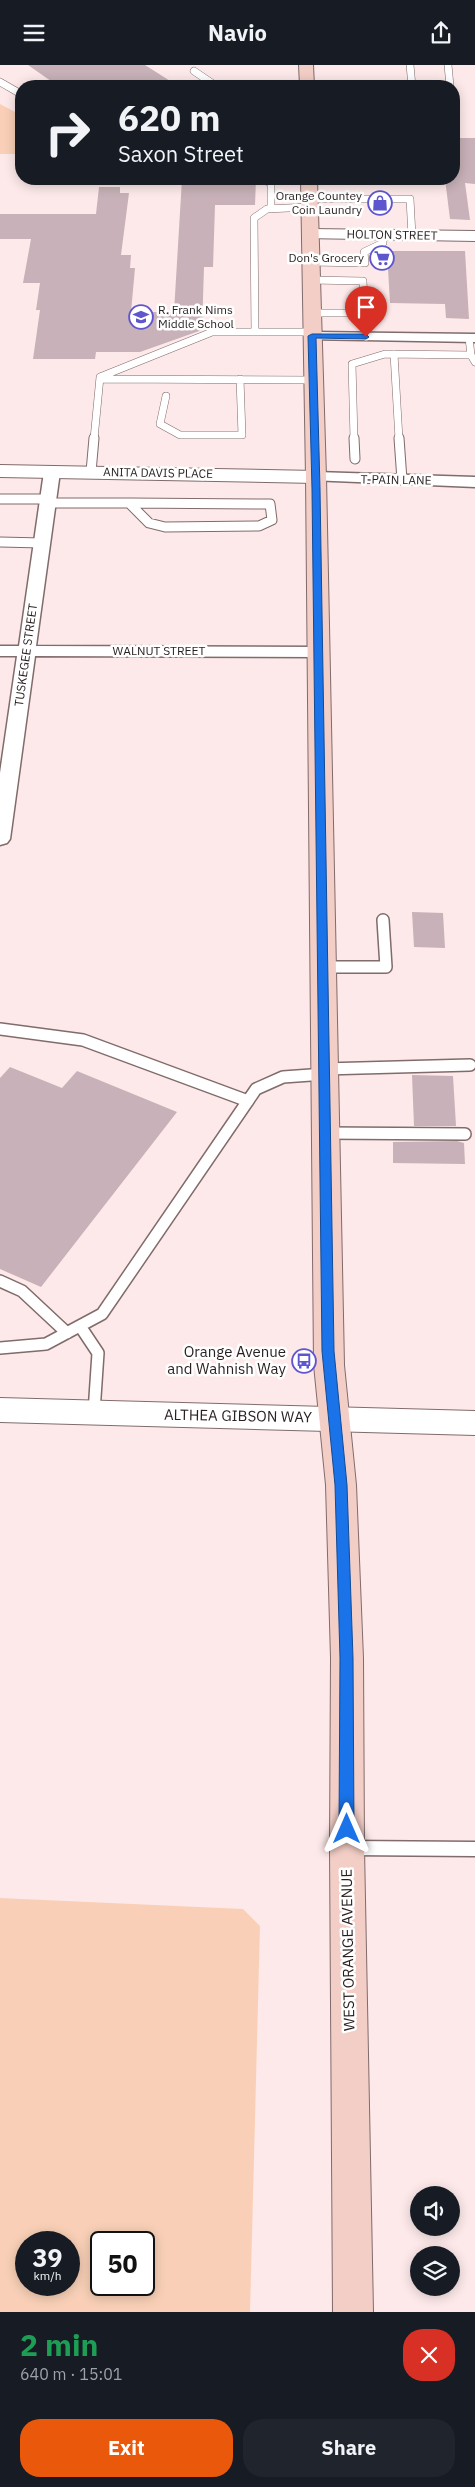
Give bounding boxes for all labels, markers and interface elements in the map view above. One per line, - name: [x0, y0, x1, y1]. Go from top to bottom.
- text: Navio: [208, 18, 267, 47]
- icon: menu: [20, 19, 48, 47]
- icon: share: [427, 19, 455, 47]
- text: 620 m: [118, 95, 221, 141]
- icon: right: [35, 100, 100, 165]
- text: Saxon Street: [118, 139, 244, 168]
- place label: Orange Countey Coin Laundry: [276, 188, 362, 217]
- shop icon: Orange Countey Coin Laundry: [367, 190, 393, 216]
- street label: HOLTON STREET: [346, 226, 438, 243]
- supermarket icon: Don's Grocery: [369, 245, 395, 271]
- place label: Don's Grocery: [289, 250, 364, 265]
- pin: [345, 286, 387, 337]
- icon: arrive: [352, 293, 380, 321]
- place label: R. Frank Nims Middle School: [158, 302, 234, 331]
- school or university icon: R. Frank Nims Middle School: [128, 304, 154, 330]
- street label: ANITA DAVIS PLACE: [103, 464, 213, 481]
- street label: T-PAIN LANE: [360, 471, 432, 488]
- street label: TUSKEGEE STREET: [11, 602, 40, 707]
- street label: WALNUT STREET: [113, 643, 206, 658]
- place label: Orange Avenue and Wahnish Way: [167, 1342, 287, 1378]
- bus stop icon: Orange Avenue and Wahnish Way: [291, 1348, 317, 1374]
- street label: ALTHEA GIBSON WAY: [164, 1405, 312, 1426]
- position arrow: [320, 1802, 372, 1854]
- street label: WEST ORANGE AVENUE: [337, 1869, 358, 2031]
- map controls: [410, 2186, 460, 2296]
- button: sound: [410, 2186, 460, 2236]
- speed limit sign: 50: [90, 2231, 155, 2296]
- text: 39: [32, 2241, 63, 2274]
- button: layers: [410, 2246, 460, 2296]
- text: km/h: [33, 2268, 62, 2283]
- text: 2 min: [20, 2325, 98, 2364]
- button: close: [403, 2329, 455, 2381]
- text: 640 m · 15:01: [20, 2364, 122, 2384]
- button: Exit: [20, 2419, 233, 2477]
- button: Share: [243, 2419, 455, 2477]

